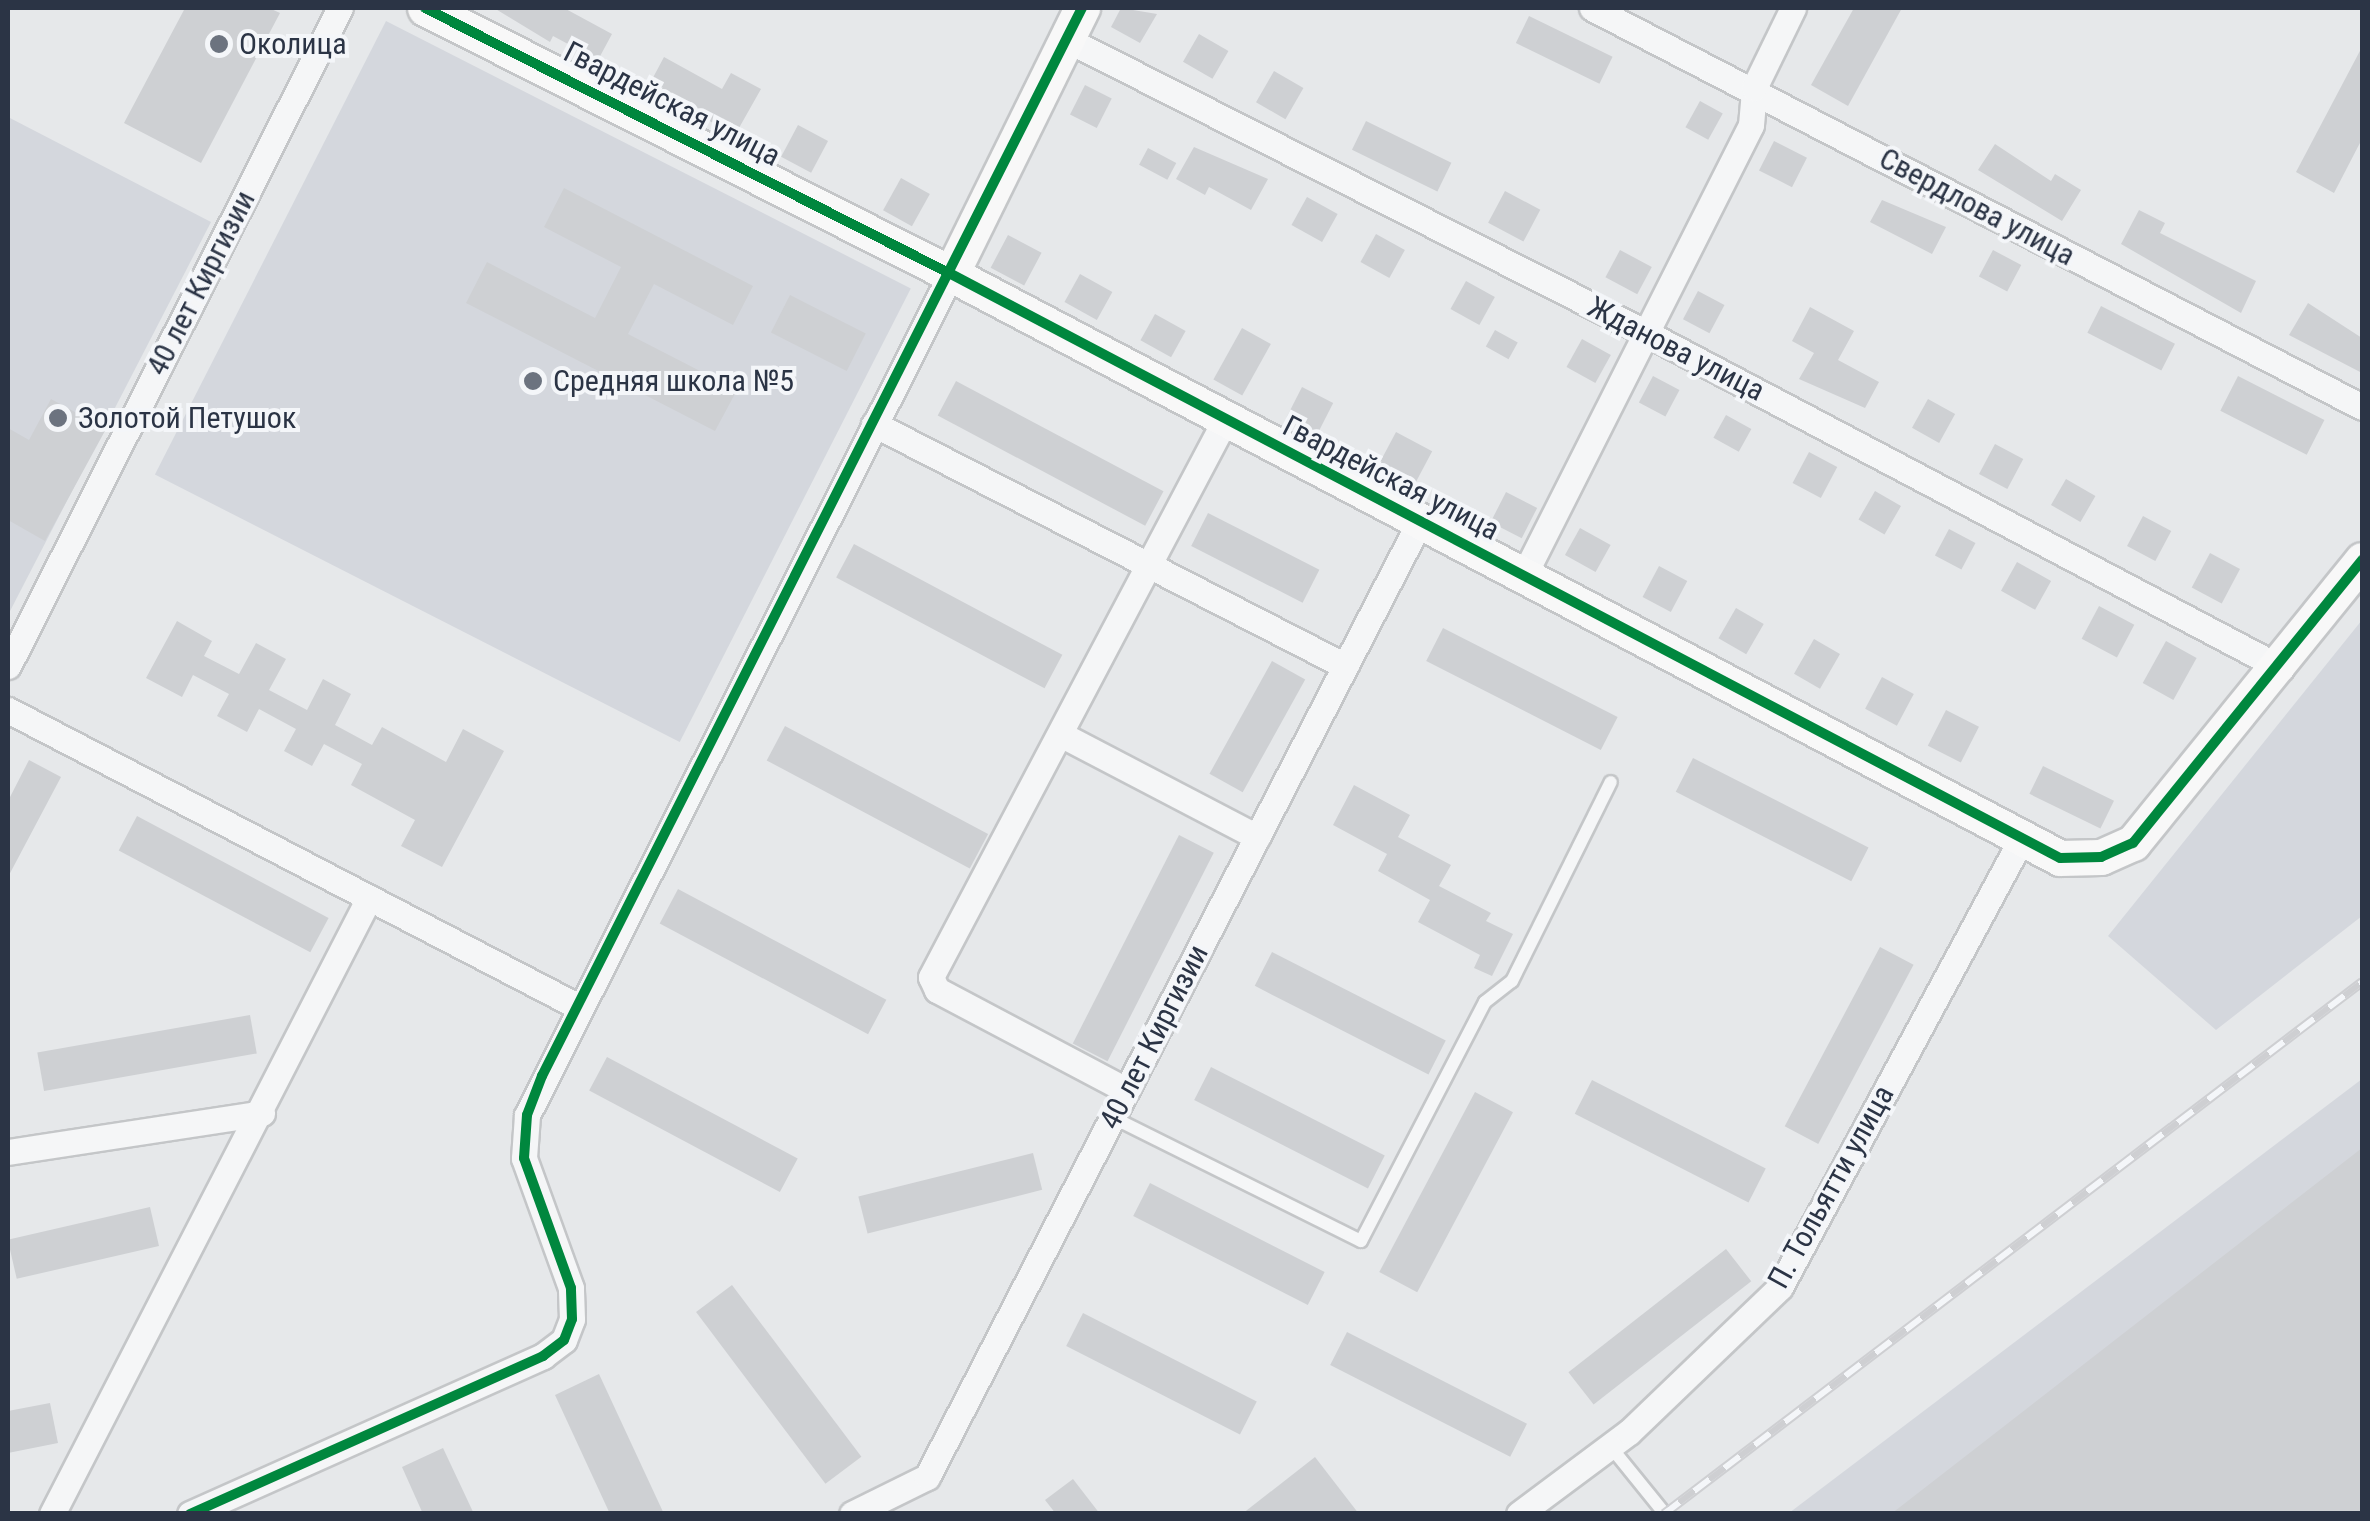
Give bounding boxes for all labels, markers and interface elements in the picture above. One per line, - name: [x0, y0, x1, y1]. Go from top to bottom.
- place label: Околица: [239, 26, 347, 62]
- marker: Околица: [208, 33, 230, 55]
- street label: Гвардейская улица: [558, 34, 786, 174]
- street label: Свердлова улица: [1873, 140, 2081, 274]
- street label: 40 лет Киргизии: [139, 185, 263, 381]
- street label: Жданова улица: [1582, 289, 1770, 409]
- place label: Средняя школа №5: [553, 363, 794, 399]
- marker: Средняя школа №5: [522, 370, 544, 392]
- place label: Золотой Петушок: [78, 400, 296, 436]
- marker: Золотой Петушок: [47, 407, 69, 429]
- street label: Гвардейская улица: [1277, 408, 1505, 548]
- street label: 40 лет Киргизии: [1092, 939, 1216, 1135]
- street label: П. Тольятти улица: [1760, 1079, 1902, 1295]

